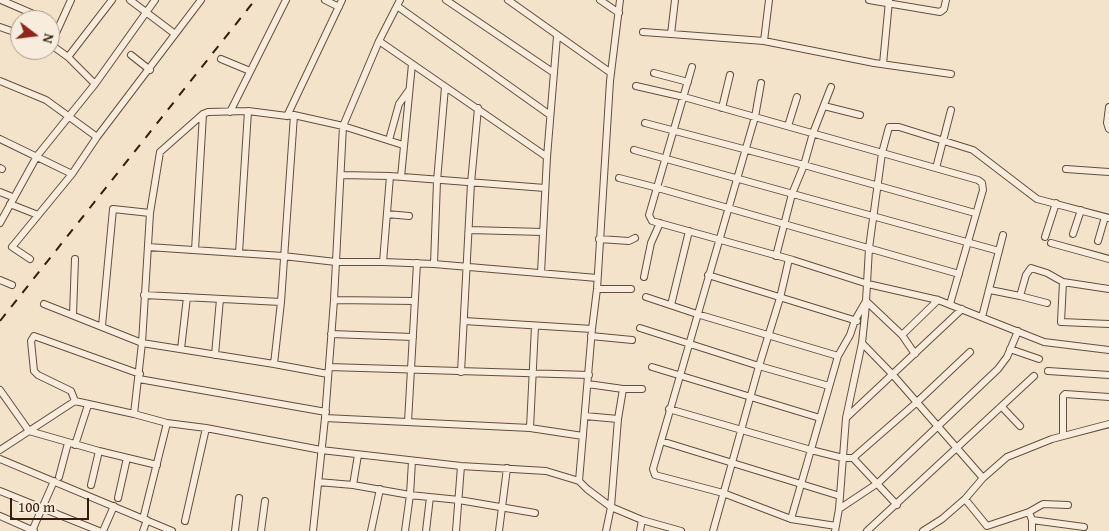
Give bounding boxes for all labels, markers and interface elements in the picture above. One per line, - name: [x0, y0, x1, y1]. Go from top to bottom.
- north arrow: [10, 10, 60, 60]
- text: N: [38, 32, 59, 46]
- scale bar: [12, 488, 91, 520]
- text: 100 m: [18, 496, 55, 517]

